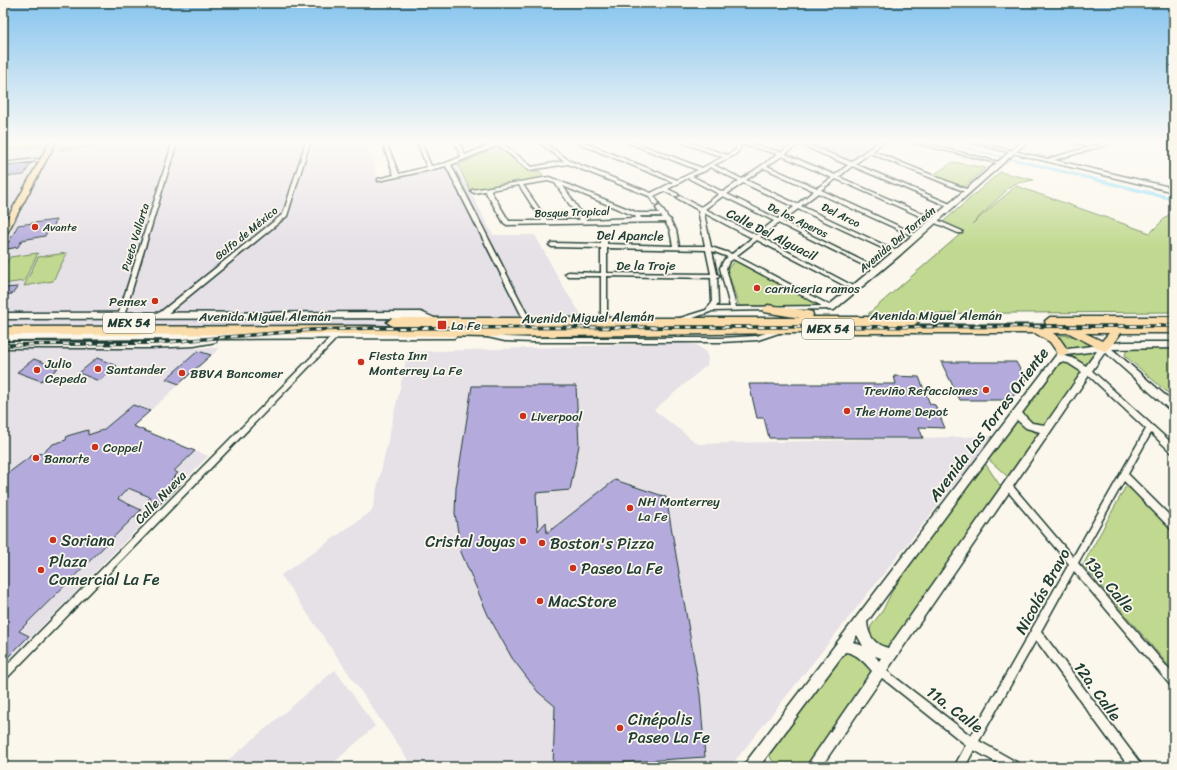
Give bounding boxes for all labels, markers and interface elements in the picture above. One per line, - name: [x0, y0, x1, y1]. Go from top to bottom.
- street label: De los Aperos: [764, 198, 832, 244]
- street label: Del Arco: [818, 198, 864, 233]
- street label: Pueto Vallarta: [116, 200, 155, 273]
- street label: Golfo de México: [210, 201, 283, 265]
- street label: Avenida Del Torreón: [854, 201, 940, 278]
- street label: Bosque Tropical: [534, 202, 611, 223]
- street label: Calle Del Alguacil: [722, 202, 821, 267]
- place label: Avante: [42, 218, 77, 237]
- marker: Avante: [30, 222, 40, 232]
- street label: Del Apancle: [596, 223, 664, 248]
- street label: De la Troje: [616, 254, 676, 277]
- place label: carniceria ramos: [765, 277, 860, 300]
- marker: carniceria ramos: [752, 283, 762, 293]
- place label: Pemex: [109, 290, 147, 313]
- marker: Pemex: [150, 296, 160, 306]
- street label: Avenida Miguel Alemán: [869, 304, 1002, 327]
- street label: Avenida Miguel Alemán: [198, 305, 331, 328]
- street label: Avenida Miguel Alemán: [521, 305, 654, 330]
- road number: MEX 54: [103, 313, 155, 333]
- place label: La Fe: [451, 314, 481, 337]
- marker: La Fe: [436, 319, 448, 331]
- road number: MEX 54: [802, 319, 854, 339]
- street label: Avenida Las Torres Oriente: [920, 341, 1057, 509]
- place label: Fiesta Inn Monterrey La Fe: [369, 344, 463, 382]
- place label: Julio Cepeda: [44, 352, 87, 390]
- marker: Fiesta Inn Monterrey La Fe: [356, 357, 366, 367]
- place label: Santander: [106, 358, 166, 381]
- place label: BBVA Bancomer: [190, 362, 283, 385]
- marker: Santander: [93, 364, 103, 374]
- marker: Julio Cepeda: [32, 365, 42, 375]
- marker: BBVA Bancomer: [177, 368, 187, 378]
- place label: Treviño Refacciones: [864, 379, 978, 402]
- marker: Treviño Refacciones: [981, 385, 991, 395]
- place label: The Home Depot: [855, 400, 948, 423]
- place label: Liverpool: [531, 405, 583, 428]
- marker: The Home Depot: [842, 406, 852, 416]
- marker: Liverpool: [518, 411, 528, 421]
- place label: Coppel: [103, 436, 142, 459]
- marker: Coppel: [90, 442, 100, 452]
- place label: Banorte: [44, 447, 89, 470]
- marker: Banorte: [31, 453, 41, 463]
- street label: Calle Nueva: [129, 465, 192, 530]
- place label: NH Monterrey La Fe: [638, 490, 720, 528]
- marker: NH Monterrey La Fe: [625, 503, 635, 513]
- place label: Soriana: [61, 526, 115, 555]
- place label: Cristal Joyas: [425, 527, 515, 556]
- place label: Boston's Pizza: [550, 529, 654, 558]
- marker: Soriana: [48, 535, 58, 545]
- marker: Cristal Joyas: [518, 536, 528, 546]
- marker: Boston's Pizza: [537, 538, 547, 548]
- street label: Nicolás Bravo: [1007, 543, 1078, 640]
- place label: Plaza Comercial La Fe: [49, 547, 160, 594]
- street label: 13a. Calle: [1077, 549, 1143, 620]
- place label: Paseo La Fe: [581, 554, 663, 583]
- marker: Paseo La Fe: [568, 563, 578, 573]
- marker: Plaza Comercial La Fe: [36, 565, 46, 575]
- place label: MacStore: [548, 587, 617, 616]
- marker: MacStore: [535, 596, 545, 606]
- street label: 12a. Calle: [1066, 655, 1129, 728]
- street label: 11a. Calle: [920, 678, 990, 741]
- place label: Cinépolis Paseo La Fe: [628, 705, 710, 752]
- marker: Cinépolis Paseo La Fe: [615, 723, 625, 733]

